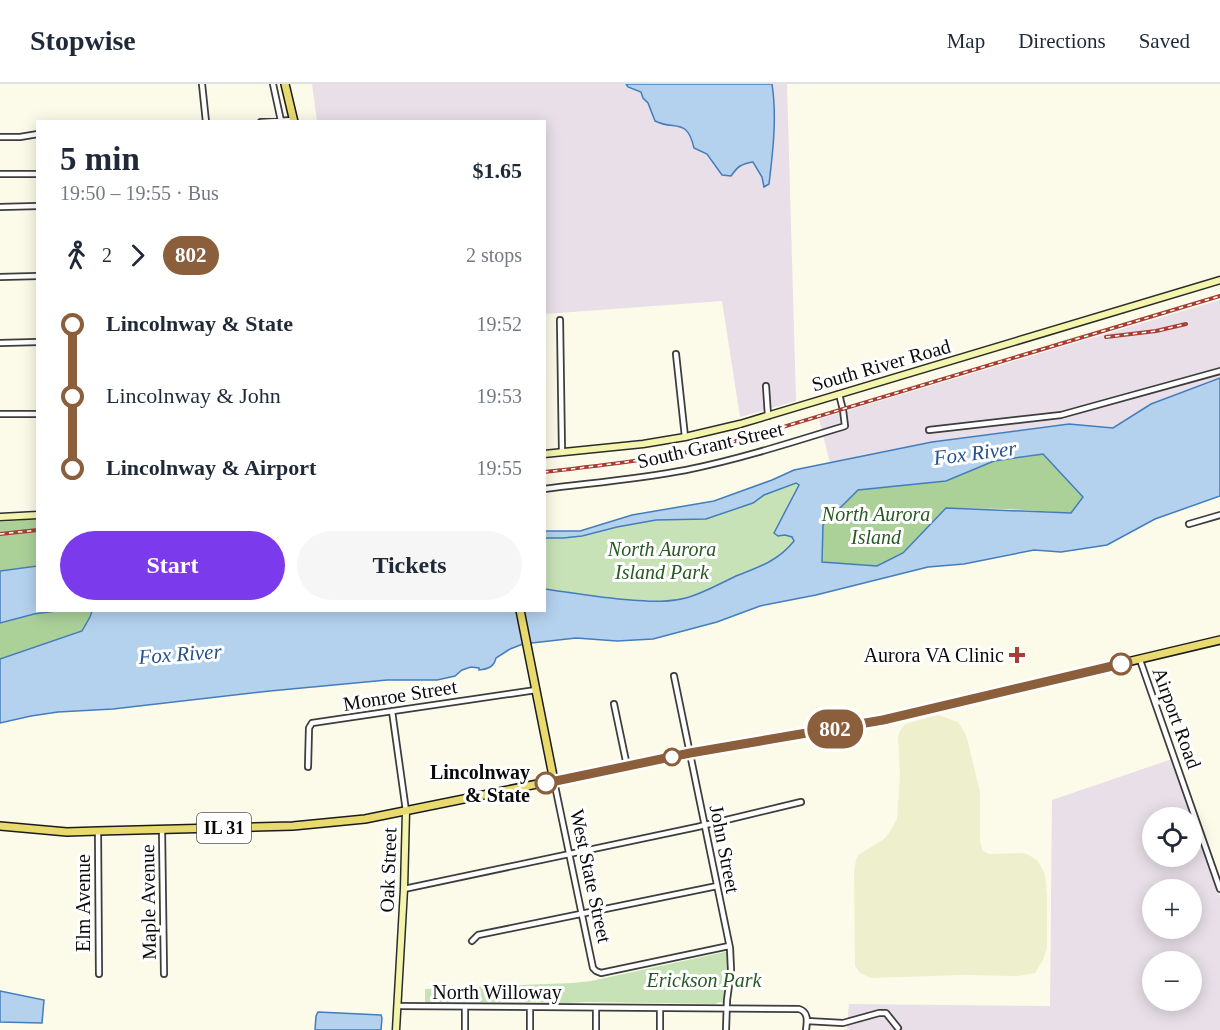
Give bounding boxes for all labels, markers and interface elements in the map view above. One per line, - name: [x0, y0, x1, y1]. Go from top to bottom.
- text: Stopwise: [30, 25, 136, 56]
- text: Map: [947, 29, 985, 53]
- text: Directions: [1018, 29, 1106, 53]
- text: Saved: [1139, 29, 1190, 53]
- text: 5 min: [60, 141, 140, 177]
- text: $1.65: [473, 158, 522, 183]
- text: 19:50 – 19:55 · Bus: [60, 182, 219, 204]
- icon: walk: [60, 239, 93, 272]
- icon: forward: [121, 239, 154, 272]
- text: 802: [175, 243, 207, 267]
- text: 2: [102, 244, 112, 266]
- text: 2 stops: [466, 244, 522, 266]
- text: Lincolnway & State: [106, 311, 293, 336]
- text: 19:52: [476, 313, 522, 335]
- street label: South River Road: [809, 335, 953, 395]
- text: Lincolnway & John: [106, 383, 281, 408]
- text: 19:53: [476, 385, 522, 407]
- street label: South Grant Street: [635, 417, 785, 472]
- water label: Fox River: [931, 436, 1019, 470]
- text: Lincolnway & Airport: [106, 455, 316, 480]
- text: 19:55: [476, 457, 522, 479]
- park label: North Aurora Island: [821, 503, 930, 548]
- button: Start: [60, 531, 285, 600]
- button: Tickets: [297, 531, 522, 600]
- park label: North Aurora Island Park: [607, 538, 716, 583]
- water label: Fox River: [137, 639, 223, 669]
- place label: Aurora VA Clinic: [864, 644, 1004, 666]
- marker: Aurora VA Clinic: [1008, 646, 1026, 664]
- unlabelled marker: [1110, 653, 1132, 675]
- street label: Airport Road: [1148, 664, 1205, 772]
- street label: Monroe Street: [341, 675, 459, 715]
- line badge: 802: [800, 710, 870, 748]
- text: 802: [819, 717, 851, 741]
- unlabelled marker: [663, 748, 681, 766]
- place label: Lincolnway & State: [430, 761, 530, 806]
- marker: Lincolnway & State: [535, 772, 557, 794]
- street label: John Street: [706, 803, 744, 895]
- street label: West State Street: [566, 807, 616, 945]
- map controls: [1142, 807, 1202, 1011]
- button: locate: [1142, 807, 1202, 867]
- road number: IL 31: [197, 813, 251, 843]
- street label: Oak Street: [376, 827, 400, 913]
- street label: Maple Avenue: [136, 844, 161, 960]
- street label: Elm Avenue: [72, 854, 94, 952]
- button: +: [1142, 879, 1202, 939]
- button: −: [1142, 951, 1202, 1011]
- park label: Erickson Park: [646, 969, 763, 991]
- street label: North Willoway: [432, 981, 562, 1004]

